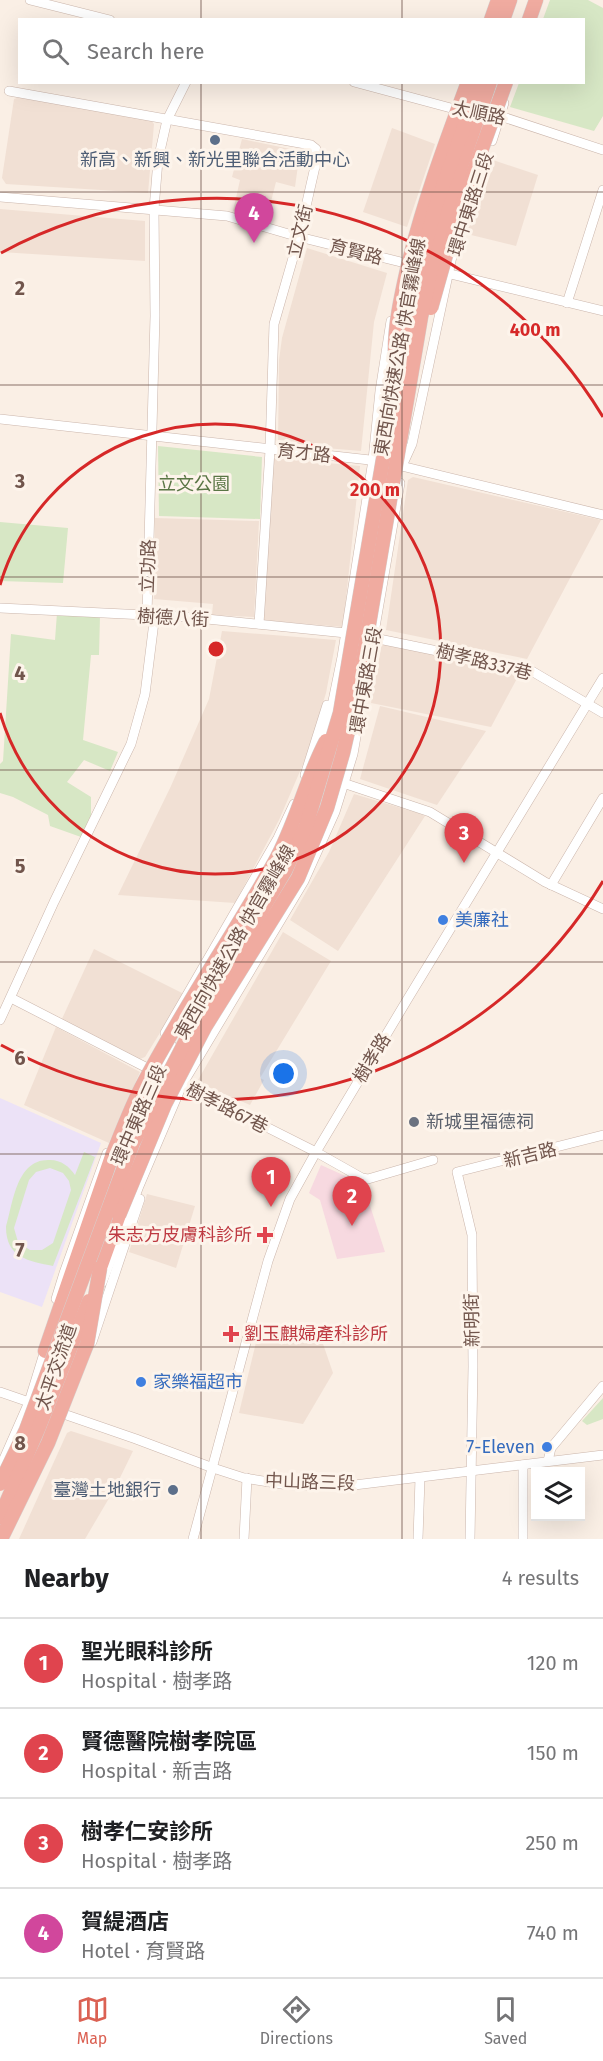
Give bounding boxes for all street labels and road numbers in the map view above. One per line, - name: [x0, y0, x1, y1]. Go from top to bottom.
- street label: 太順路: [450, 97, 508, 129]
- street label: 環中東路三段: [444, 149, 498, 259]
- street label: 立文街: [283, 202, 317, 260]
- street label: 育賢路: [327, 235, 385, 269]
- street label: 東西向快速公路 快官霧峰線: [370, 236, 430, 458]
- street label: 育才路: [276, 439, 332, 467]
- street label: 立功路: [136, 539, 160, 593]
- street label: 樹德八街: [136, 605, 210, 631]
- street label: 環中東路三段: [346, 625, 386, 735]
- street label: 樹孝路337巷: [434, 639, 534, 685]
- street label: 東西向快速公路 快官霧峰線: [170, 841, 300, 1043]
- street label: 樹孝路: [349, 1029, 395, 1087]
- street label: 環中東路三段: [107, 1061, 171, 1169]
- street label: 樹孝路67巷: [182, 1078, 272, 1138]
- street label: 新吉路: [501, 1138, 559, 1172]
- street label: 新明街: [461, 1293, 483, 1347]
- street label: 太平交流道: [31, 1321, 81, 1413]
- street label: 中山路三段: [265, 1469, 355, 1495]

